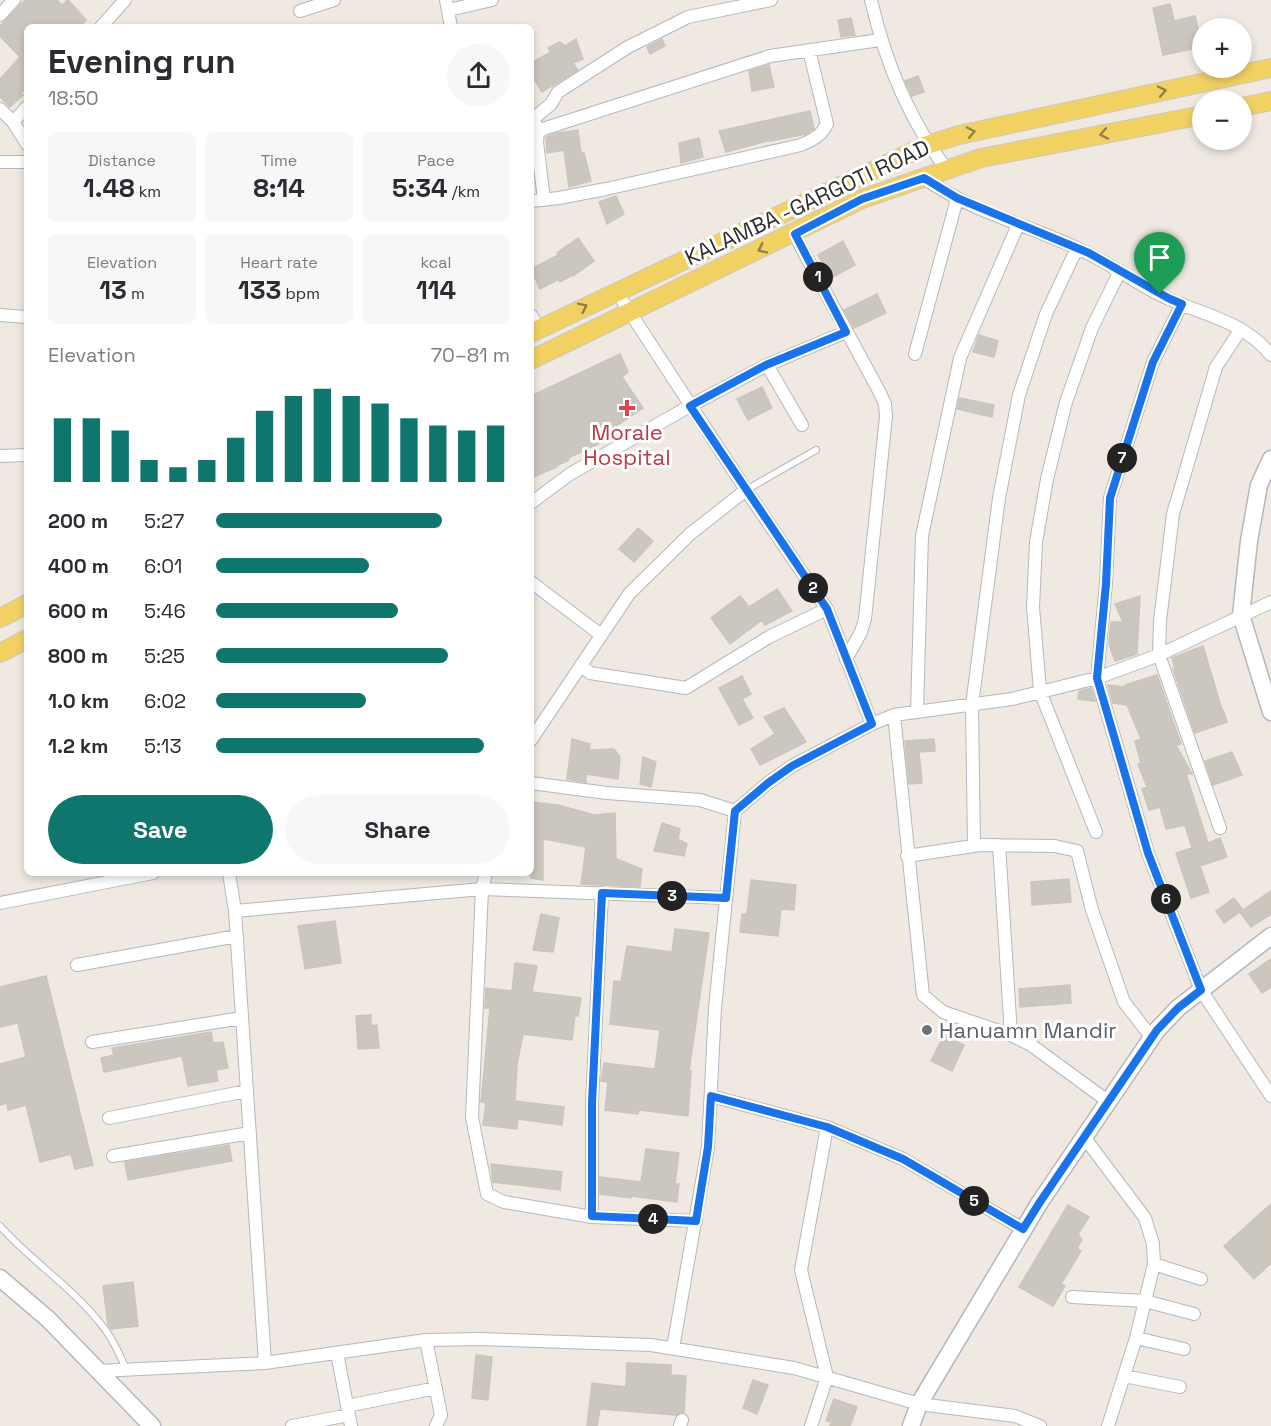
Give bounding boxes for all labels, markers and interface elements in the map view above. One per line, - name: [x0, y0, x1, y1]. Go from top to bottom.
- map controls: [1192, 18, 1252, 150]
- button: +: [1192, 18, 1252, 78]
- text: Evening run: [48, 41, 236, 83]
- button: share: [447, 44, 510, 107]
- text: 18:50: [48, 85, 99, 111]
- one-way arrow: [1157, 85, 1167, 98]
- button: −: [1192, 90, 1252, 150]
- one-way arrow: [966, 126, 976, 139]
- one-way arrow: [1100, 127, 1110, 140]
- street label: KALAMBA -GARGOTI ROAD: [680, 133, 934, 271]
- text: Distance: [88, 150, 156, 171]
- text: Time: [261, 150, 297, 171]
- text: Pace: [417, 150, 455, 171]
- text: 1.48: [83, 171, 135, 205]
- text: 8:14: [253, 171, 305, 205]
- text: 5:34: [392, 171, 448, 205]
- text: km: [135, 181, 161, 202]
- text: /km: [448, 181, 480, 202]
- pin: [1134, 232, 1185, 294]
- one-way arrow: [758, 241, 769, 253]
- icon: arrive: [1143, 241, 1176, 274]
- text: Elevation: [87, 252, 157, 273]
- text: Heart rate: [240, 252, 318, 273]
- text: kcal: [421, 252, 451, 273]
- pin: 1: [803, 262, 833, 292]
- text: 1: [814, 266, 822, 287]
- text: 13: [99, 273, 127, 307]
- text: 133: [238, 273, 281, 307]
- text: 114: [416, 273, 456, 307]
- text: m: [127, 283, 145, 304]
- text: bpm: [281, 283, 320, 304]
- one-way arrow: [577, 302, 588, 314]
- text: Elevation: [48, 342, 136, 368]
- text: 70–81 m: [431, 342, 510, 368]
- marker: Morale Hospital: [618, 399, 636, 417]
- place label: Morale Hospital: [583, 418, 671, 471]
- pin: 7: [1107, 443, 1137, 473]
- text: 7: [1118, 447, 1126, 468]
- text: 200 m: [48, 508, 108, 534]
- text: 5:27: [144, 508, 184, 534]
- text: 400 m: [48, 553, 109, 579]
- text: 6:01: [144, 553, 182, 579]
- pin: 2: [798, 573, 828, 603]
- text: 2: [808, 577, 818, 598]
- text: 600 m: [48, 598, 108, 624]
- text: 5:46: [144, 598, 186, 624]
- text: 800 m: [48, 643, 108, 669]
- text: 5:25: [144, 643, 185, 669]
- text: 1.0 km: [48, 688, 109, 714]
- text: 6:02: [144, 688, 186, 714]
- text: 1.2 km: [48, 733, 108, 759]
- text: 5:13: [144, 733, 181, 759]
- button: Save: [48, 795, 273, 864]
- button: Share: [285, 795, 510, 864]
- pin: 3: [657, 881, 687, 911]
- pin: 6: [1151, 884, 1181, 914]
- text: 3: [667, 885, 677, 906]
- text: 6: [1161, 888, 1171, 909]
- place label: Hanuamn Mandir: [939, 1016, 1117, 1044]
- marker: Hanuamn Mandir: [920, 1023, 934, 1037]
- pin: 5: [959, 1186, 989, 1216]
- text: 5: [969, 1190, 979, 1211]
- pin: 4: [638, 1204, 668, 1234]
- text: 4: [648, 1208, 658, 1229]

